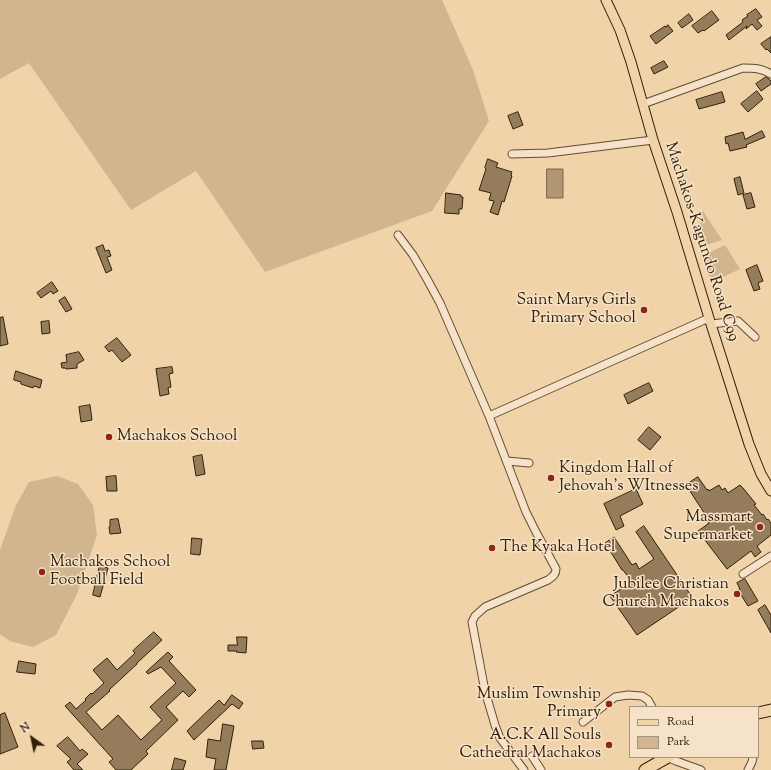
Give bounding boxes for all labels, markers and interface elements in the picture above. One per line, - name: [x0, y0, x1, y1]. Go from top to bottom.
- street label: Machakos-Kagundo Road C99: [660, 140, 742, 344]
- place label: Saint Marys Girls Primary School: [517, 291, 636, 329]
- marker: Saint Marys Girls Primary School: [639, 305, 649, 315]
- place label: Machakos School: [117, 427, 237, 447]
- marker: Machakos School: [104, 432, 114, 442]
- place label: Kingdom Hall of Jehovah's WItnesses: [559, 459, 699, 497]
- marker: Kingdom Hall of Jehovah's WItnesses: [546, 473, 556, 483]
- place label: Massmart Supermarket: [663, 508, 752, 546]
- marker: Massmart Supermarket: [755, 522, 765, 532]
- place label: The Kyaka Hotel: [500, 538, 616, 558]
- marker: The Kyaka Hotel: [487, 543, 497, 553]
- place label: Machakos School Football Field: [50, 553, 170, 591]
- marker: Machakos School Football Field: [37, 567, 47, 577]
- place label: Jubilee Christian Church Machakos: [602, 575, 729, 613]
- marker: Jubilee Christian Church Machakos: [732, 589, 742, 599]
- place label: Muslim Township Primary: [477, 685, 601, 723]
- marker: Muslim Township Primary: [604, 699, 614, 709]
- legend: [629, 706, 759, 758]
- text: Road: [667, 713, 694, 731]
- north arrow: [12, 718, 52, 758]
- text: N: [17, 719, 34, 737]
- place label: A.C.K All Souls Cathedral Machakos: [460, 726, 601, 764]
- text: Park: [667, 733, 690, 751]
- marker: A.C.K All Souls Cathedral Machakos: [604, 740, 614, 750]

